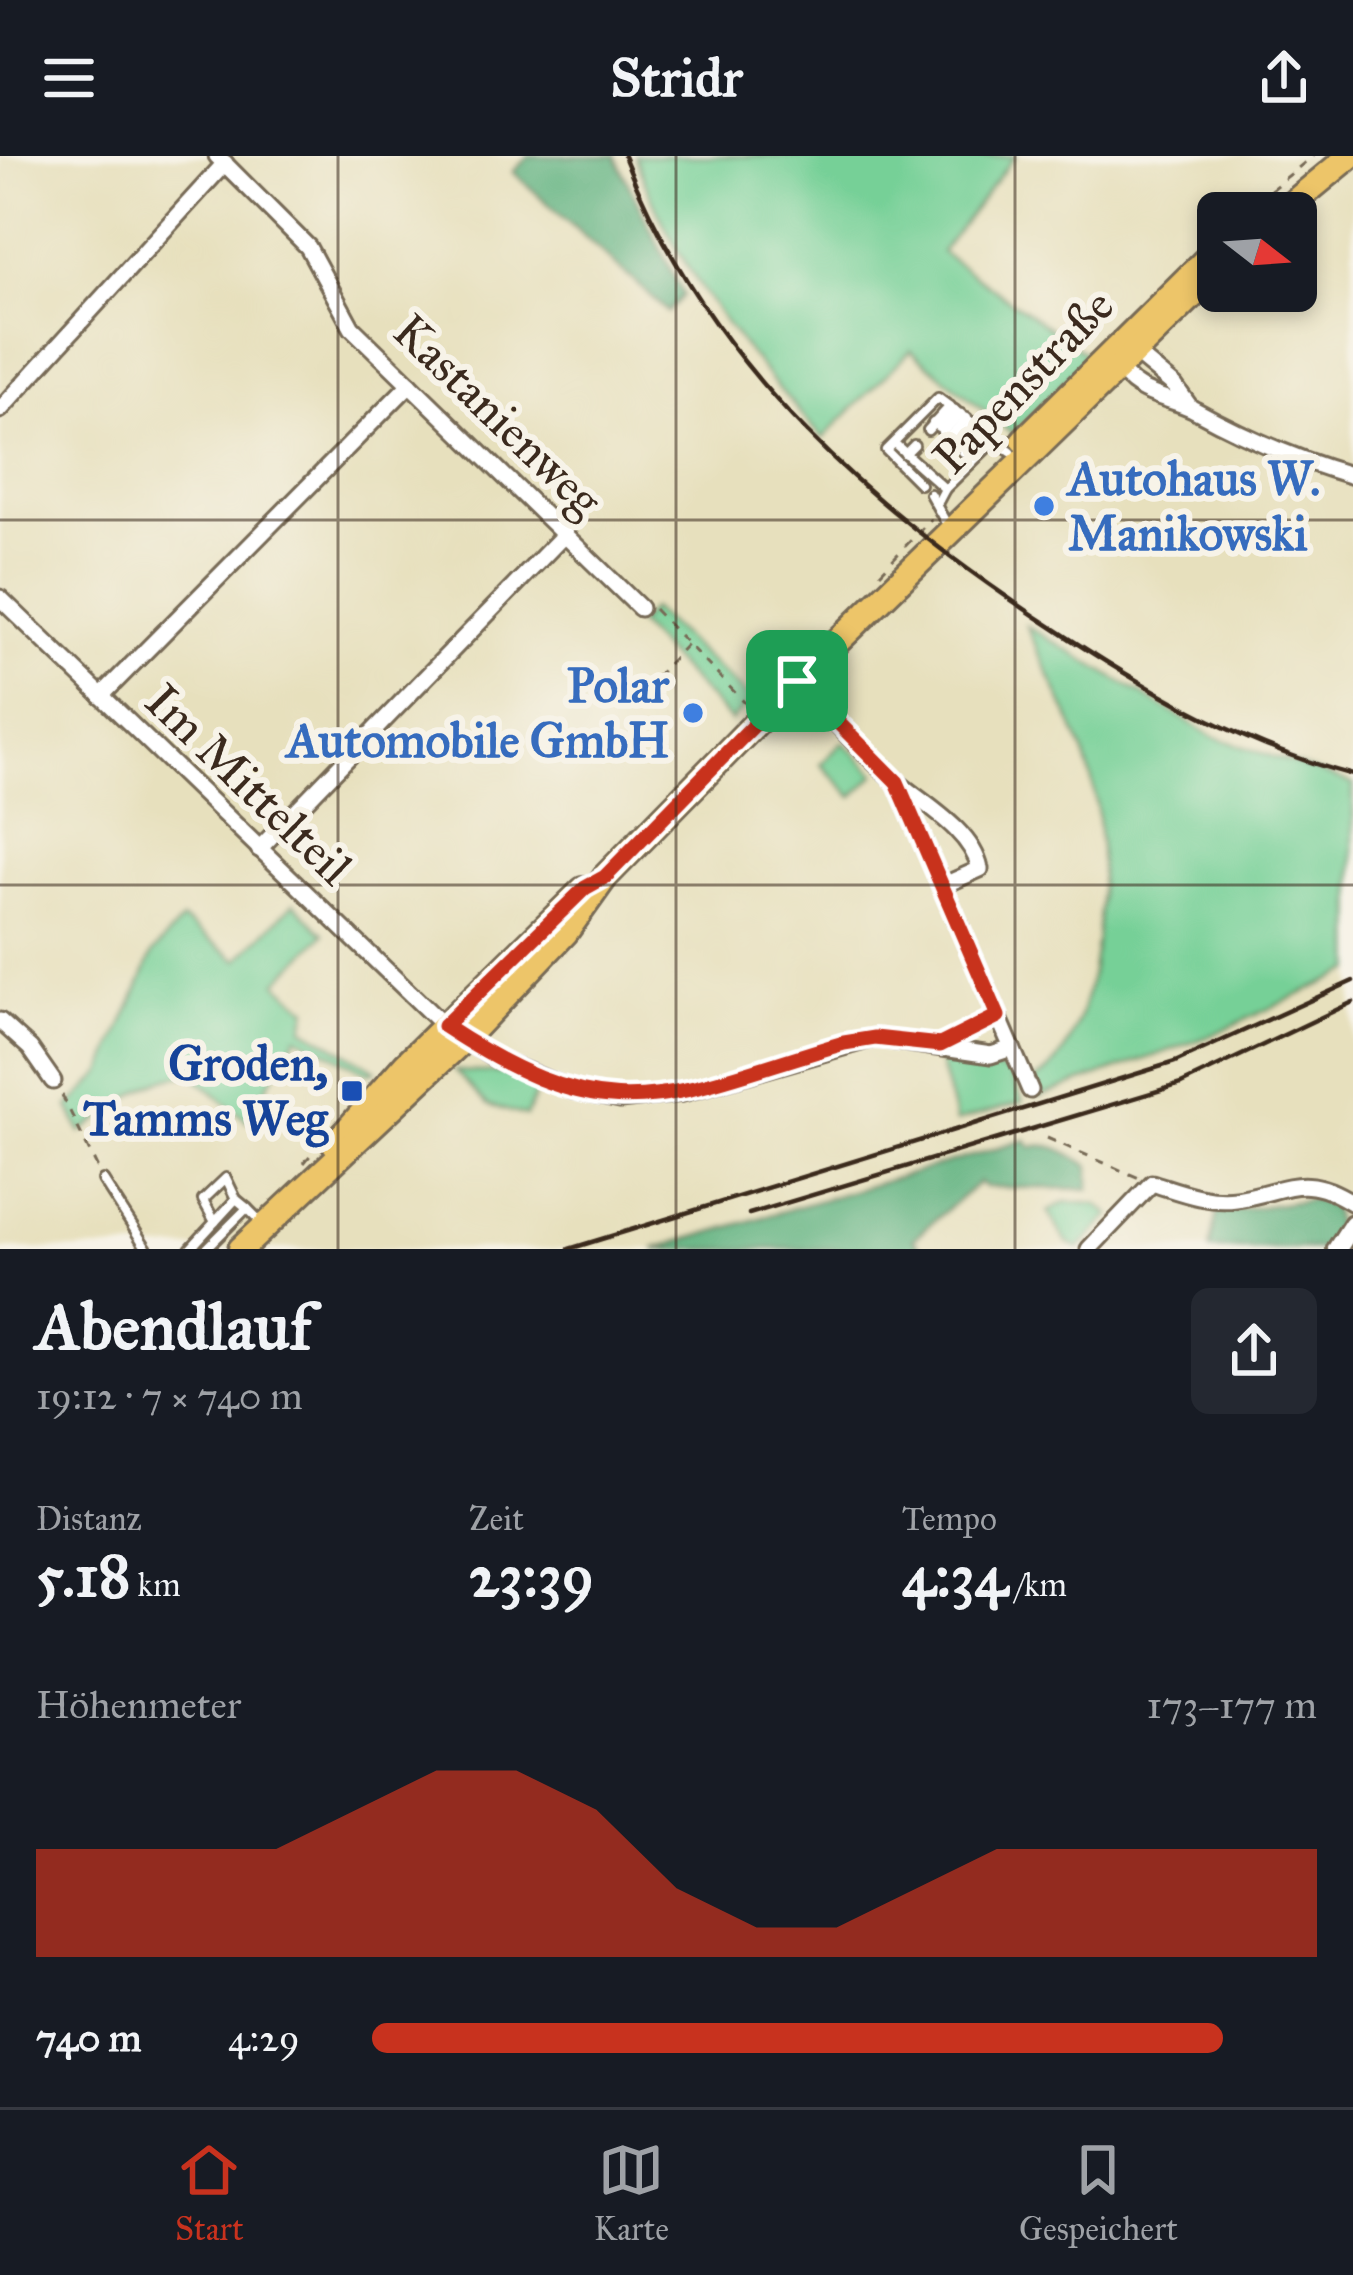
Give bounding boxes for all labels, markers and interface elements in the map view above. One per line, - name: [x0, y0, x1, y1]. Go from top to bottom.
- icon: menu: [36, 45, 102, 111]
- text: Stridr: [610, 45, 743, 111]
- icon: share: [1251, 45, 1317, 111]
- north arrow: [1197, 192, 1317, 312]
- map controls: [1197, 192, 1317, 312]
- street label: Papenstraße: [920, 276, 1126, 486]
- street label: Kastanienweg: [381, 301, 615, 529]
- place label: Autohaus W. Manikowski: [1065, 449, 1320, 563]
- marker: Autohaus W. Manikowski: [1031, 493, 1057, 519]
- pin: [746, 630, 848, 732]
- icon: arrive: [764, 648, 830, 714]
- place label: Polar Automobile GmbH: [284, 656, 670, 770]
- street label: Im Mittelteil: [134, 671, 364, 897]
- marker: Polar Automobile GmbH: [680, 700, 706, 726]
- place label: Groden, Tamms Weg: [83, 1034, 330, 1148]
- marker: Groden, Tamms Weg: [339, 1078, 365, 1104]
- text: Abendlauf: [36, 1286, 312, 1367]
- button: share: [1191, 1288, 1317, 1414]
- text: 19:12 · 7 × 740 m: [36, 1372, 303, 1420]
- text: Distanz: [36, 1499, 142, 1539]
- text: Zeit: [469, 1499, 524, 1539]
- text: Tempo: [902, 1499, 997, 1539]
- text: 5.18: [36, 1539, 130, 1612]
- text: 23:39: [469, 1539, 594, 1612]
- text: 4:34: [902, 1539, 1008, 1612]
- text: km: [130, 1565, 181, 1605]
- text: /km: [1008, 1565, 1067, 1605]
- text: Höhenmeter: [36, 1681, 241, 1729]
- text: 173–177 m: [1147, 1681, 1317, 1729]
- text: 740 m: [36, 2014, 142, 2062]
- text: 4:29: [228, 2014, 300, 2062]
- tab: Start: [175, 2137, 244, 2249]
- tab: Karte: [594, 2137, 669, 2249]
- tab: Gespeichert: [1019, 2137, 1178, 2249]

